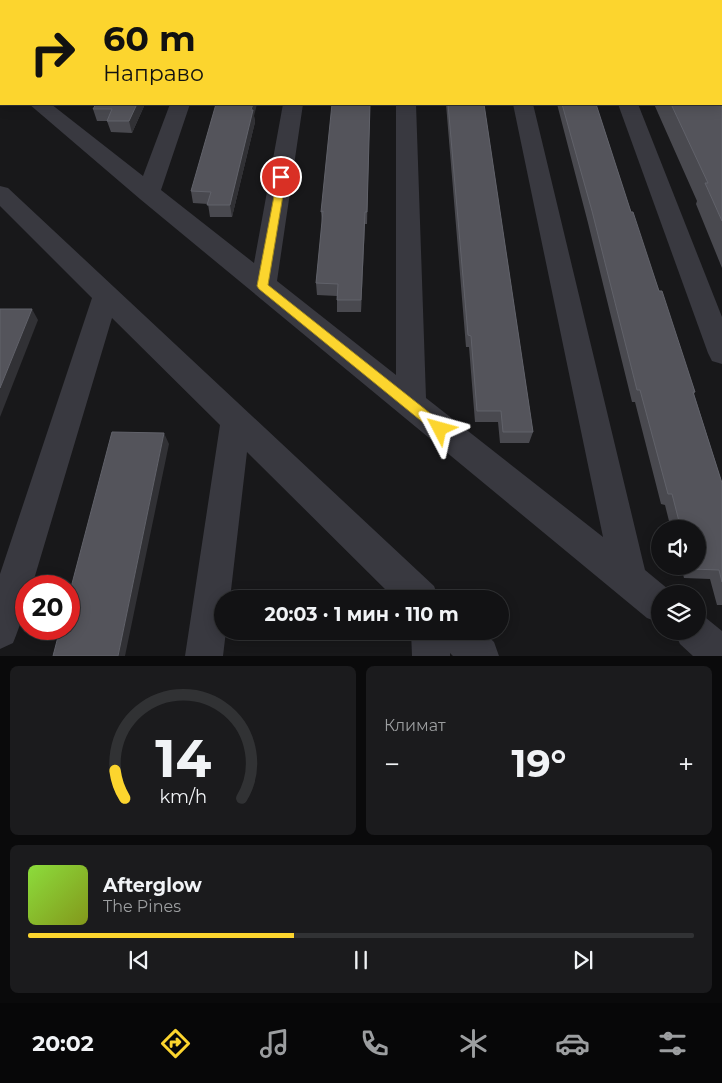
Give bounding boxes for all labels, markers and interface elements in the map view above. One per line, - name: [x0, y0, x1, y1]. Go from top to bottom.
- text: 60 m: [103, 17, 196, 60]
- icon: right: [20, 20, 85, 85]
- text: Направо: [103, 60, 204, 87]
- pin: [260, 156, 302, 198]
- icon: arrive: [267, 163, 295, 191]
- position arrow: [413, 402, 465, 454]
- map controls: [651, 520, 706, 640]
- button: sound: [651, 520, 706, 575]
- speed limit sign: 20: [15, 575, 80, 640]
- button: layers: [651, 585, 706, 640]
- text: 20:03 · 1 мин · 110 m: [264, 603, 459, 626]
- text: Климат: [384, 716, 446, 735]
- text: 14: [155, 727, 211, 790]
- text: 19°: [512, 740, 567, 787]
- text: −: [384, 747, 400, 781]
- text: +: [678, 747, 694, 781]
- text: km/h: [159, 786, 207, 807]
- text: Afterglow: [103, 874, 202, 897]
- text: The Pines: [103, 897, 181, 916]
- icon: previous: [125, 946, 153, 974]
- icon: pause: [347, 946, 375, 974]
- icon: next: [569, 946, 597, 974]
- icon: directions: [158, 1026, 193, 1061]
- icon: music: [257, 1026, 292, 1061]
- icon: phone: [357, 1026, 392, 1061]
- icon: climate: [456, 1026, 491, 1061]
- icon: car: [555, 1026, 590, 1061]
- icon: filters: [655, 1026, 690, 1061]
- text: 20:02: [32, 1030, 94, 1057]

